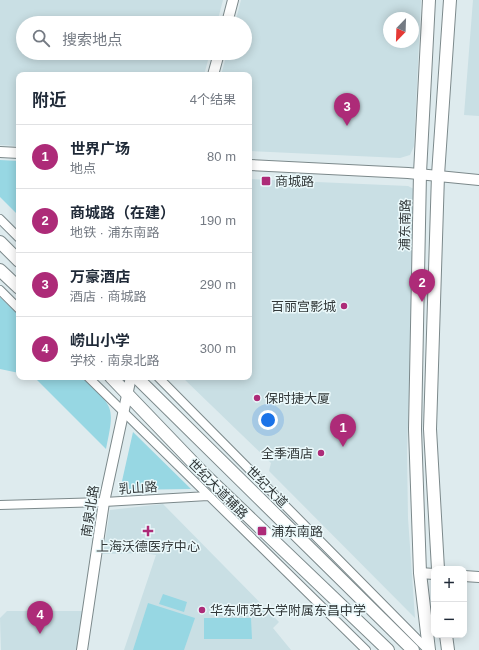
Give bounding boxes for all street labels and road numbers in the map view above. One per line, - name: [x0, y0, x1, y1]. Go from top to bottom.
- street label: 浦东南路: [397, 199, 413, 251]
- street label: 世纪大道辅路: [185, 456, 251, 522]
- street label: 世纪大道: [243, 463, 291, 511]
- street label: 乳山路: [118, 479, 158, 497]
- street label: 南泉北路: [79, 484, 101, 538]

